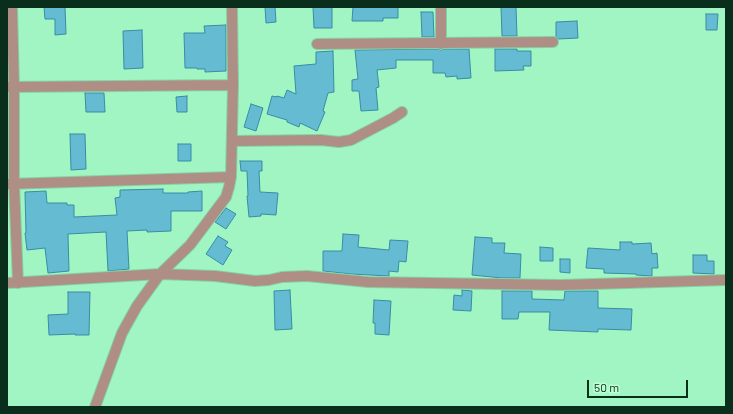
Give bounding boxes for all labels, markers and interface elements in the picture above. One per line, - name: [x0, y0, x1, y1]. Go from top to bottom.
- scale bar: [589, 372, 690, 398]
- text: 50 m: [594, 380, 619, 394]

